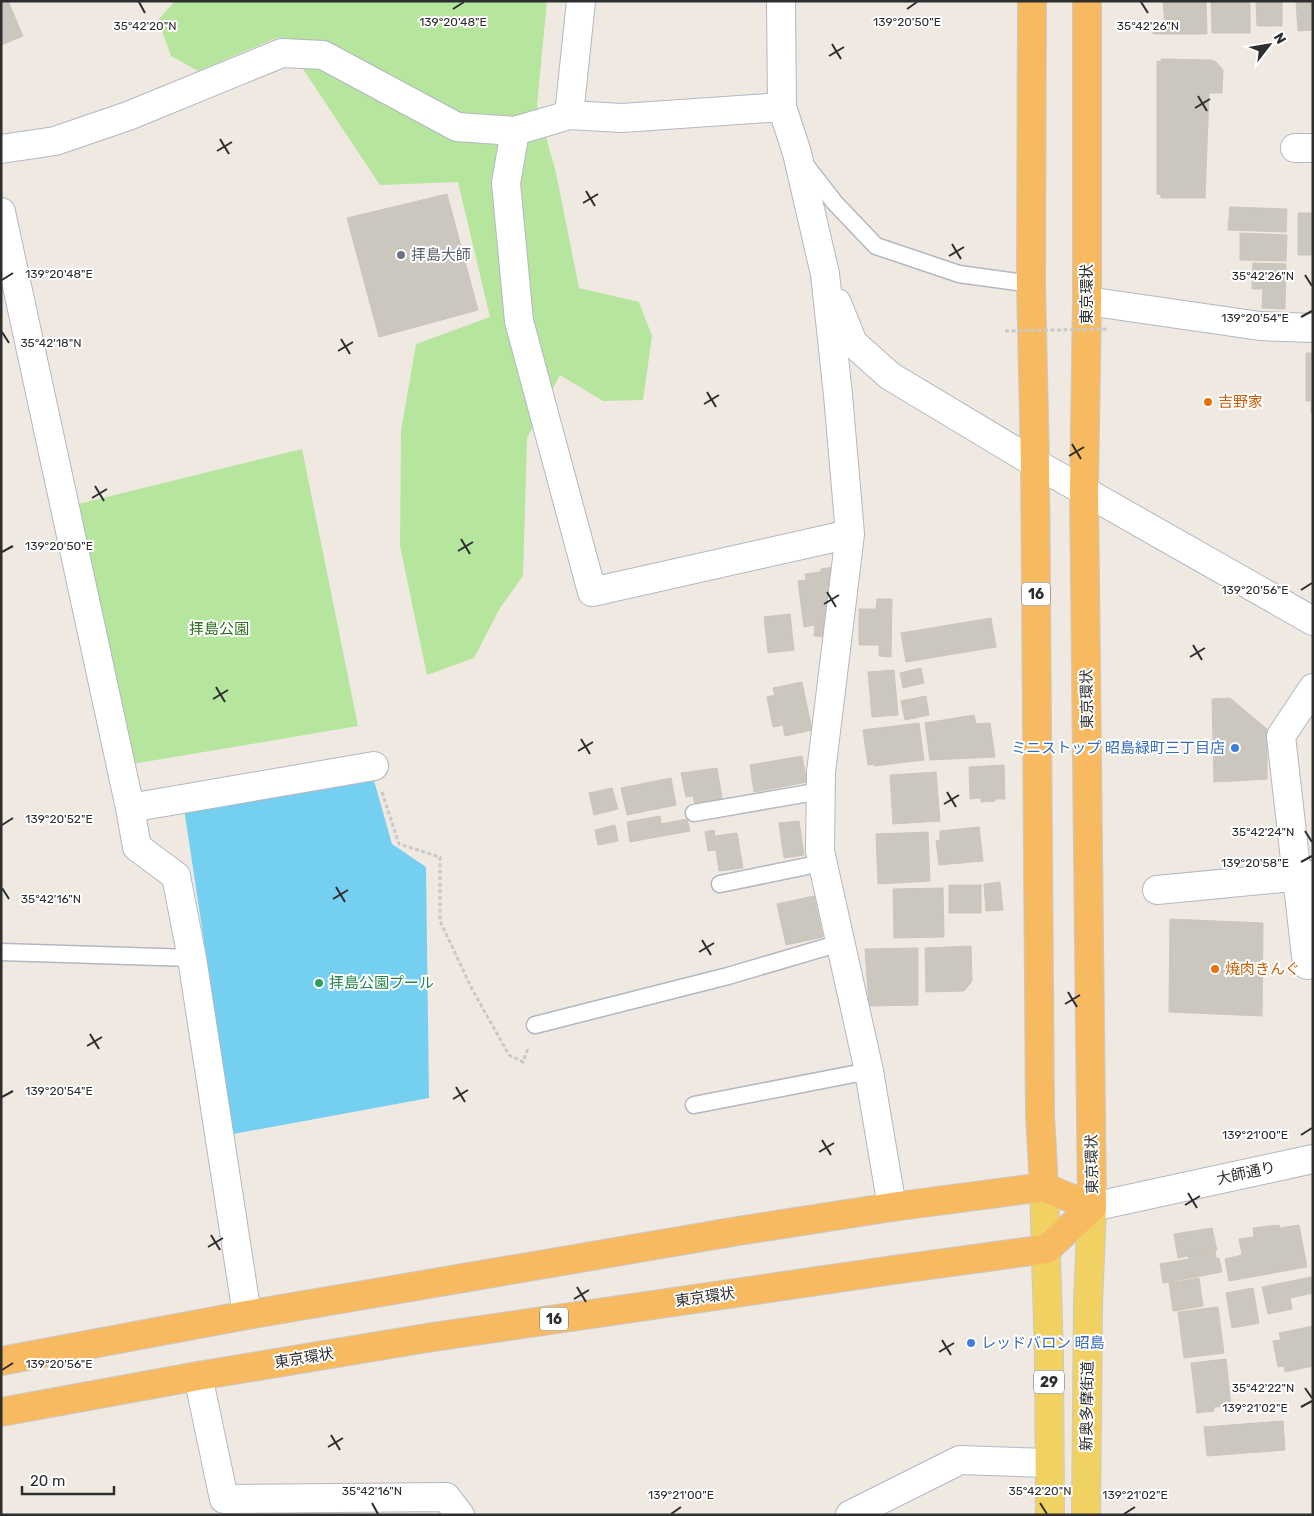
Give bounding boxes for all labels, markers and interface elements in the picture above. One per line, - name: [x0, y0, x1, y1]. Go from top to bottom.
- text: 139°20'48"E: [419, 15, 487, 29]
- text: 139°20'50"E: [873, 15, 941, 29]
- text: 35°42'20"N: [113, 19, 177, 33]
- text: 35°42'26"N: [1117, 19, 1179, 33]
- north arrow: [1244, 20, 1294, 70]
- text: N: [1270, 30, 1290, 47]
- place label: 拝島大師: [411, 246, 471, 264]
- marker: 拝島大師: [395, 249, 407, 261]
- street label: 東京環状: [1078, 264, 1096, 324]
- text: 139°20'48"E: [25, 267, 93, 281]
- text: 35°42'26"N: [1232, 269, 1294, 283]
- text: 139°20'54"E: [1221, 311, 1289, 325]
- text: 35°42'18"N: [20, 336, 82, 350]
- place label: 吉野家: [1218, 393, 1263, 411]
- marker: 吉野家: [1202, 396, 1214, 408]
- text: 139°20'50"E: [25, 539, 93, 553]
- road number: 16: [1022, 582, 1050, 606]
- text: 139°20'56"E: [1221, 583, 1289, 597]
- park label: 拝島公園: [189, 620, 249, 638]
- street label: 東京環状: [1077, 669, 1097, 729]
- place label: ミニストップ 昭島緑町三丁目店: [1011, 739, 1225, 757]
- marker: ミニストップ 昭島緑町三丁目店: [1229, 742, 1241, 754]
- text: 139°20'52"E: [25, 812, 93, 826]
- text: 35°42'24"N: [1232, 825, 1294, 839]
- text: 139°20'58"E: [1221, 856, 1289, 870]
- text: 35°42'16"N: [21, 892, 81, 906]
- place label: 焼肉きんぐ: [1225, 960, 1300, 978]
- marker: 焼肉きんぐ: [1209, 963, 1221, 975]
- place label: 拝島公園プール: [329, 974, 434, 992]
- marker: 拝島公園プール: [313, 977, 325, 989]
- text: 139°20'54"E: [25, 1084, 93, 1098]
- text: 139°21'00"E: [1222, 1128, 1288, 1142]
- street label: 東京環状: [1082, 1134, 1102, 1194]
- street label: 大師通り: [1215, 1158, 1277, 1188]
- street label: 東京環状: [674, 1284, 736, 1310]
- road number: 16: [540, 1308, 568, 1330]
- place label: レッドバロン 昭島: [981, 1334, 1105, 1352]
- marker: レッドバロン 昭島: [965, 1337, 977, 1349]
- street label: 東京環状: [273, 1344, 335, 1372]
- text: 139°20'56"E: [25, 1357, 93, 1371]
- street label: 新奥多摩街道: [1077, 1361, 1097, 1451]
- road number: 29: [1034, 1370, 1064, 1394]
- text: 35°42'22"N: [1232, 1381, 1294, 1395]
- text: 139°21'02"E: [1222, 1401, 1288, 1415]
- scale bar: [22, 1464, 115, 1496]
- text: 20 m: [30, 1472, 65, 1490]
- text: 35°42'16"N: [342, 1484, 402, 1498]
- text: 35°42'20"N: [1008, 1484, 1072, 1498]
- text: 139°21'00"E: [648, 1488, 714, 1502]
- text: 139°21'02"E: [1102, 1488, 1168, 1502]

